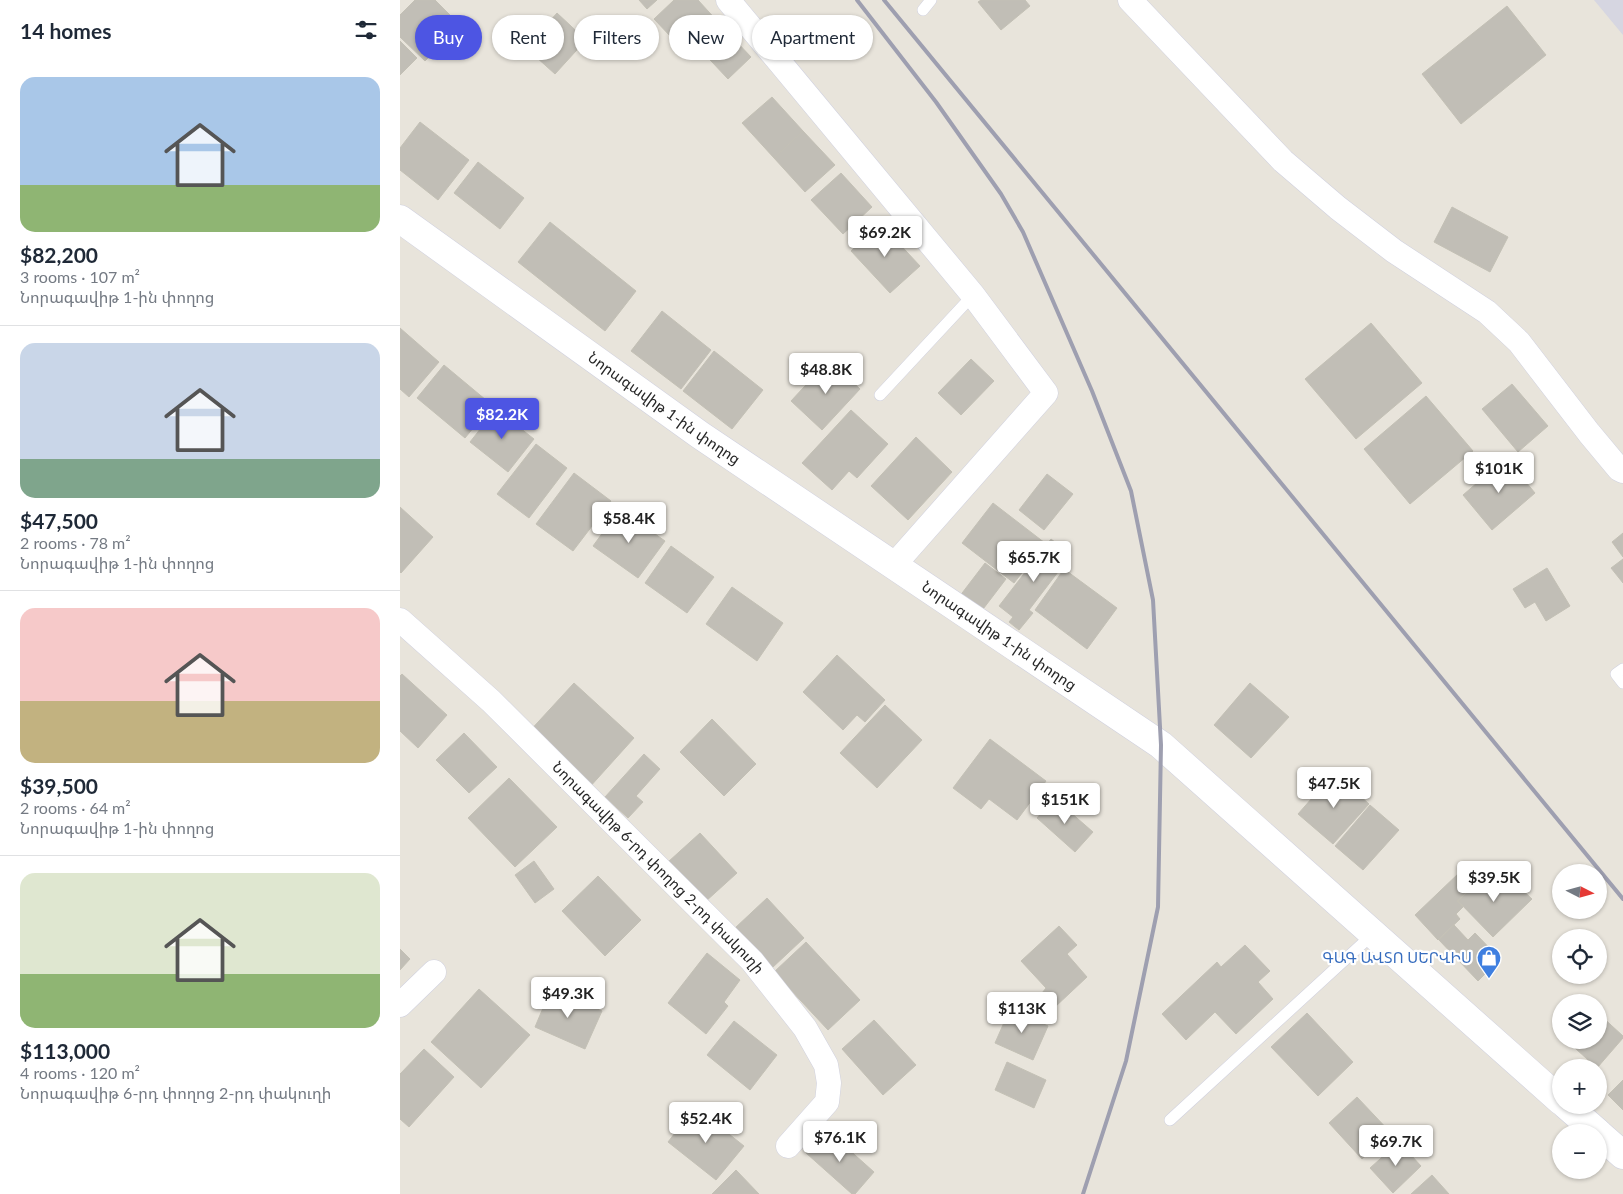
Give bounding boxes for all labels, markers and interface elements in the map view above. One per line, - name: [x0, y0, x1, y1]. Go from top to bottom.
- chip: Buy: [415, 15, 482, 60]
- chip: Rent: [492, 15, 564, 60]
- chip: Filters: [574, 15, 659, 60]
- chip: New: [669, 15, 742, 60]
- chip: Apartment: [752, 15, 873, 60]
- icon: filters: [352, 16, 380, 44]
- text: 14 homes: [20, 18, 111, 43]
- icon: home: [155, 110, 245, 200]
- pin: $69.2K: [844, 216, 926, 258]
- text: $69.2K: [859, 222, 911, 241]
- text: $82,200: [20, 242, 98, 267]
- text: 3 rooms · 107 m²: [20, 267, 140, 286]
- text: Նորագավիթ 1-ին փողոց: [20, 287, 214, 306]
- street label: Նորագավիթ 1-ին փողոց: [585, 347, 744, 468]
- pin: $48.8K: [785, 352, 867, 395]
- text: $48.8K: [800, 359, 852, 378]
- icon: home: [155, 375, 245, 465]
- pin: $82.2K: [461, 398, 543, 440]
- text: $82.2K: [476, 404, 528, 423]
- pin: $101K: [1464, 452, 1534, 494]
- text: $101K: [1475, 458, 1523, 477]
- pin: $58.4K: [588, 502, 670, 544]
- text: $47,500: [20, 508, 98, 533]
- text: $58.4K: [603, 508, 655, 527]
- text: 2 rooms · 78 m²: [20, 533, 131, 552]
- pin: $65.7K: [993, 540, 1075, 583]
- text: $65.7K: [1008, 547, 1060, 566]
- text: Նորագավիթ 1-ին փողոց: [20, 553, 214, 572]
- street label: Նորագավիթ 1-ին փողոց: [919, 577, 1080, 694]
- icon: home: [155, 640, 245, 730]
- street label: Նորագավիթ 6-րդ փողոց 2-րդ փակուղի: [549, 757, 768, 977]
- pin: $47.5K: [1293, 766, 1375, 809]
- text: $39,500: [20, 773, 98, 798]
- text: $47.5K: [1308, 773, 1360, 792]
- pin: $151K: [1030, 782, 1100, 825]
- text: $151K: [1041, 789, 1089, 808]
- text: 2 rooms · 64 m²: [20, 798, 131, 817]
- text: Նորագավիթ 1-ին փողոց: [20, 818, 214, 837]
- pin: $39.5K: [1453, 860, 1535, 903]
- north arrow: [1552, 864, 1608, 919]
- map controls: [1552, 864, 1607, 1179]
- text: $39.5K: [1468, 867, 1520, 886]
- icon: home: [155, 905, 245, 995]
- button: locate: [1552, 929, 1607, 984]
- shop icon: ԳԱԳ ԱՎՏՈ ՍԵՐՎԻՍ: [1476, 945, 1502, 979]
- place label: ԳԱԳ ԱՎՏՈ ՍԵՐՎԻՍ: [1322, 948, 1472, 966]
- pin: $49.3K: [527, 976, 609, 1019]
- text: $49.3K: [542, 983, 594, 1002]
- pin: $113K: [987, 992, 1057, 1034]
- button: layers: [1552, 994, 1607, 1049]
- text: $113K: [998, 998, 1046, 1017]
- text: $113,000: [20, 1038, 110, 1063]
- button: +: [1552, 1059, 1607, 1114]
- text: 4 rooms · 120 m²: [20, 1063, 140, 1082]
- text: Նորագավիթ 6-րդ փողոց 2-րդ փակուղի: [20, 1083, 331, 1102]
- pin: $52.4K: [665, 1102, 747, 1144]
- text: $52.4K: [680, 1108, 732, 1127]
- pin: $76.1K: [799, 1120, 881, 1163]
- pin: $69.7K: [1355, 1124, 1437, 1167]
- button: −: [1552, 1124, 1607, 1179]
- text: $76.1K: [814, 1127, 866, 1146]
- text: $69.7K: [1370, 1131, 1422, 1150]

